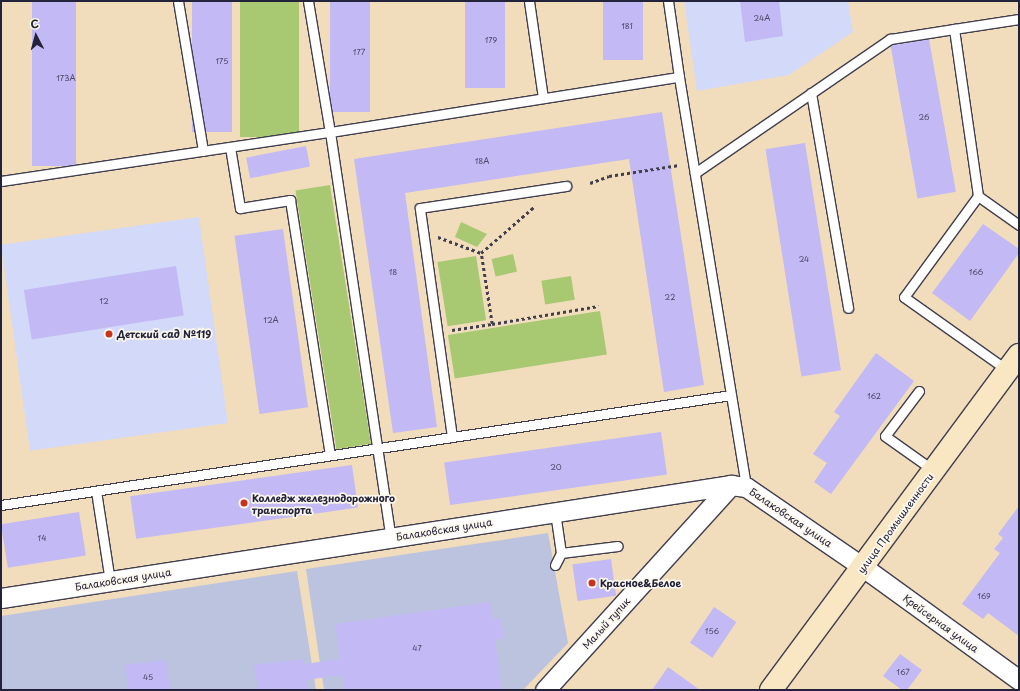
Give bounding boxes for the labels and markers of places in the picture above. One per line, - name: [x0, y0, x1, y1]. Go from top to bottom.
- place label: Детский сад №119: [117, 328, 212, 340]
- marker: Детский сад №119: [104, 329, 114, 339]
- place label: Колледж железнодорожного транспорта: [252, 491, 397, 514]
- marker: Колледж железнодорожного транспорта: [239, 498, 249, 508]
- place label: Красное&Белое: [600, 577, 681, 589]
- marker: Красное&Белое: [587, 578, 597, 588]

